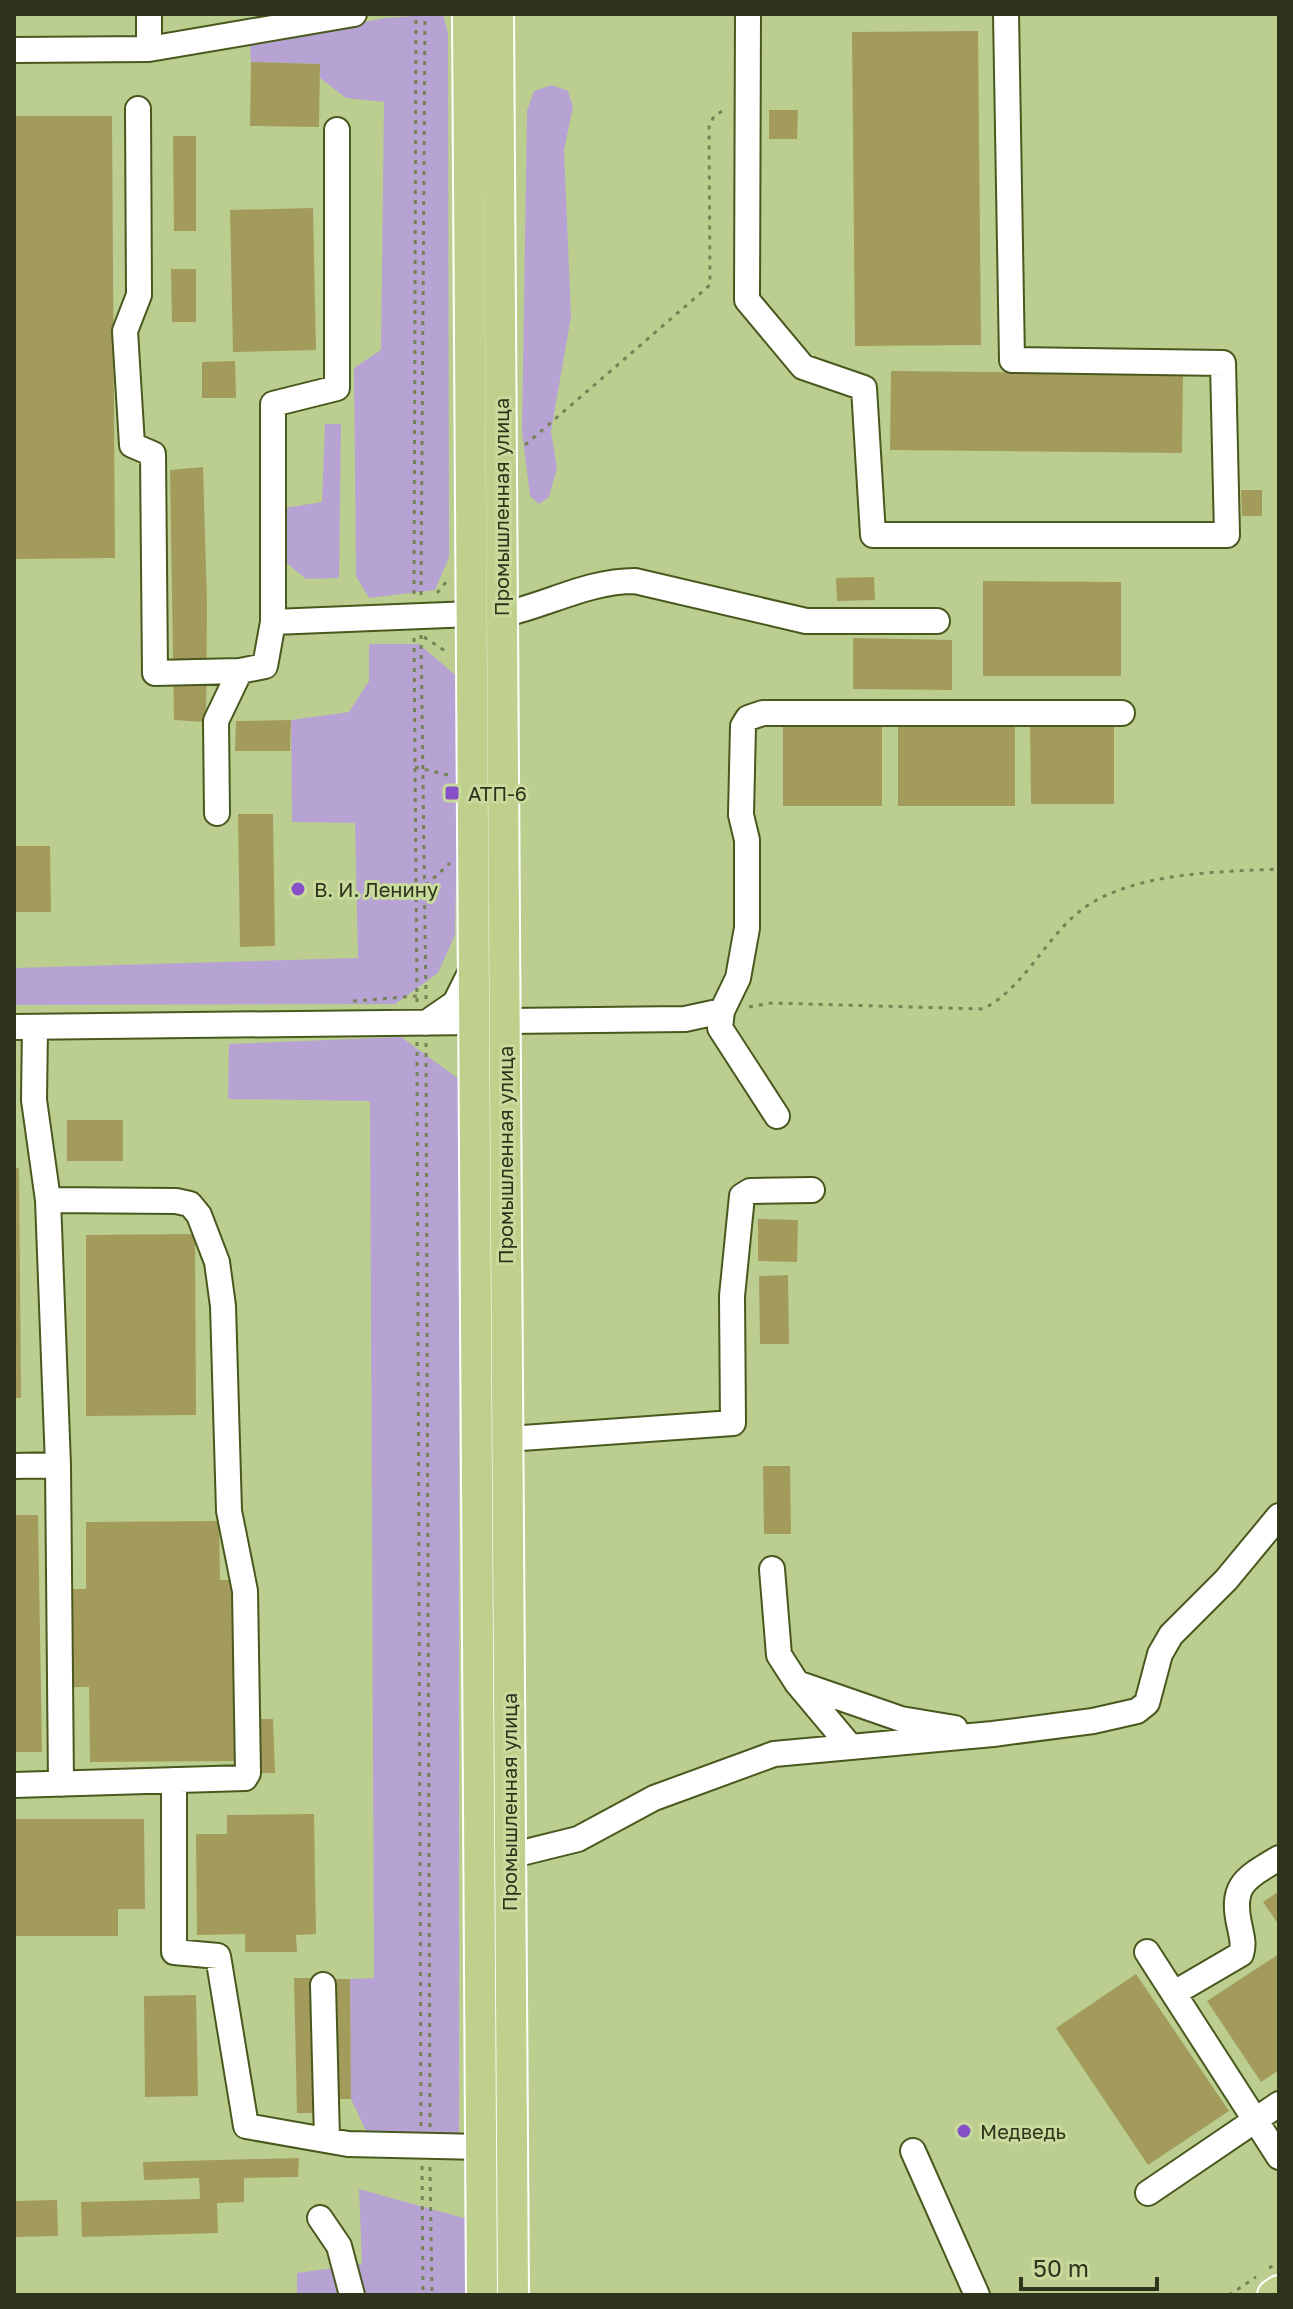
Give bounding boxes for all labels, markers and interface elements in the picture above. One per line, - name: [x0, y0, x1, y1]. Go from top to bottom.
- street label: Промышленная улица: [489, 398, 513, 616]
- place label: АТП-6: [468, 781, 527, 805]
- marker: АТП-6: [443, 784, 461, 802]
- place label: В. И. Ленину: [314, 877, 438, 901]
- marker: В. И. Ленину: [289, 880, 307, 898]
- street label: Промышленная улица: [493, 1046, 517, 1264]
- street label: Промышленная улица: [497, 1693, 521, 1911]
- place label: Медведь: [980, 2119, 1066, 2143]
- marker: Медведь: [955, 2122, 973, 2140]
- scale bar: [1021, 2241, 1157, 2291]
- text: 50 m: [1033, 2253, 1089, 2282]

